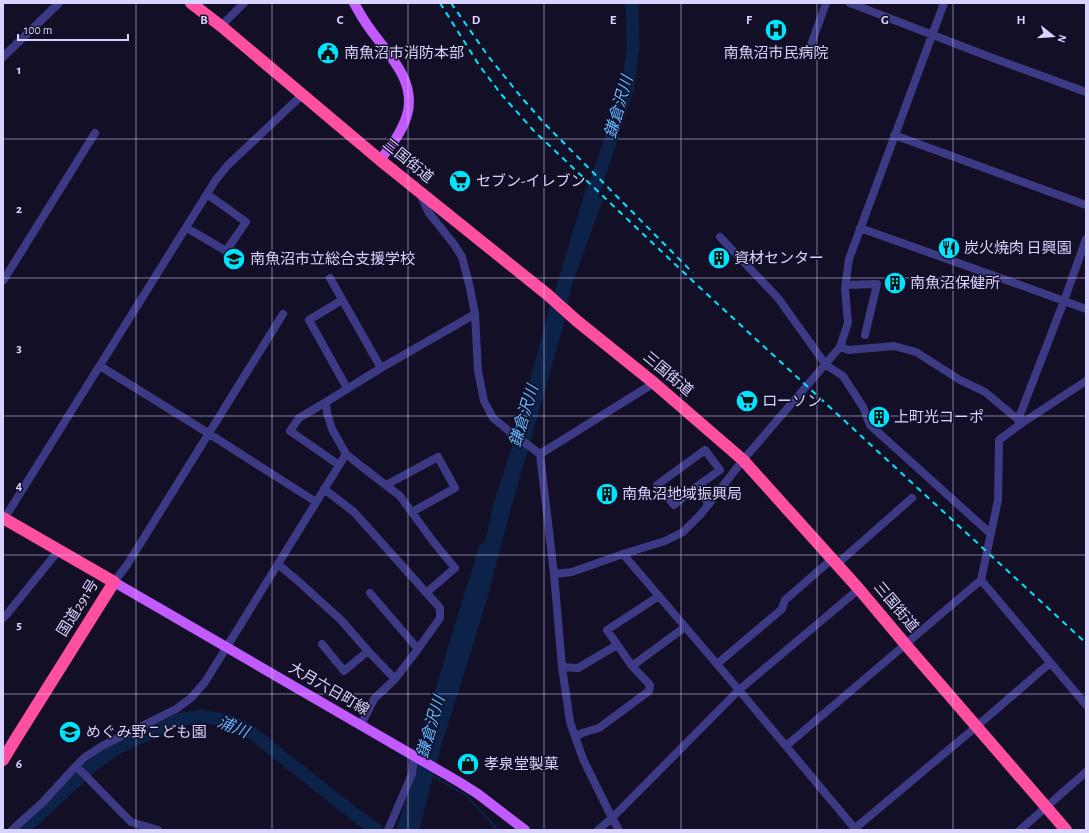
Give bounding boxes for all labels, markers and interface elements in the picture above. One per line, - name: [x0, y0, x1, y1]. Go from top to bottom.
- text: B: [200, 14, 208, 27]
- text: C: [337, 14, 344, 27]
- text: D: [472, 14, 481, 27]
- text: E: [610, 14, 617, 27]
- text: F: [746, 14, 753, 27]
- text: G: [881, 14, 889, 27]
- text: H: [1016, 14, 1026, 27]
- scale bar: [18, 16, 128, 42]
- north arrow: [1033, 16, 1073, 56]
- hospital icon: 南魚沼市民病院: [763, 17, 789, 43]
- text: 100 m: [24, 24, 52, 36]
- text: N: [1056, 34, 1068, 44]
- public building icon: 南魚沼市消防本部: [315, 40, 341, 66]
- place label: 南魚沼市消防本部: [344, 44, 464, 61]
- place label: 南魚沼市民病院: [723, 44, 829, 61]
- text: 1: [17, 64, 21, 77]
- water label: 鎌倉沢川: [602, 72, 636, 140]
- street label: 三国街道: [380, 136, 437, 186]
- supermarket icon: セブン-イレブン: [447, 168, 473, 194]
- place label: セブン-イレブン: [476, 173, 586, 189]
- text: 2: [16, 203, 22, 216]
- restaurant icon: 炭火焼肉 日興園: [936, 235, 962, 261]
- place label: 炭火焼肉 日興園: [964, 240, 1071, 256]
- building icon: 資材センター: [706, 245, 732, 271]
- school or university icon: 南魚沼市立総合支援学校: [221, 246, 247, 272]
- place label: 資材センター: [734, 249, 824, 266]
- place label: 南魚沼市立総合支援学校: [250, 250, 415, 267]
- building icon: 南魚沼保健所: [882, 270, 908, 296]
- place label: 南魚沼保健所: [910, 274, 1000, 291]
- text: 3: [16, 342, 22, 355]
- street label: 三国街道: [640, 348, 696, 399]
- water label: 鎌倉沢川: [506, 381, 542, 449]
- supermarket icon: ローソン: [734, 388, 760, 414]
- place label: ローソン: [762, 394, 822, 409]
- building icon: 上町光コーポ: [866, 404, 892, 430]
- place label: 上町光コーポ: [894, 409, 984, 425]
- text: 4: [16, 480, 23, 493]
- building icon: 南魚沼地域振興局: [594, 481, 620, 507]
- place label: 南魚沼地域振興局: [622, 485, 742, 502]
- street label: 国道291号: [54, 576, 101, 639]
- street label: 三国街道: [871, 579, 922, 635]
- text: 5: [16, 619, 22, 632]
- street label: 大月六日町線: [286, 659, 372, 718]
- water label: 鎌倉沢川: [414, 692, 448, 760]
- water label: 浦川: [215, 713, 253, 741]
- school or university icon: めぐみ野こども園: [57, 719, 83, 745]
- place label: めぐみ野こども園: [86, 724, 206, 740]
- shop icon: 孝泉堂製菓: [455, 751, 481, 777]
- place label: 孝泉堂製菓: [484, 756, 559, 772]
- text: 6: [16, 758, 22, 771]

